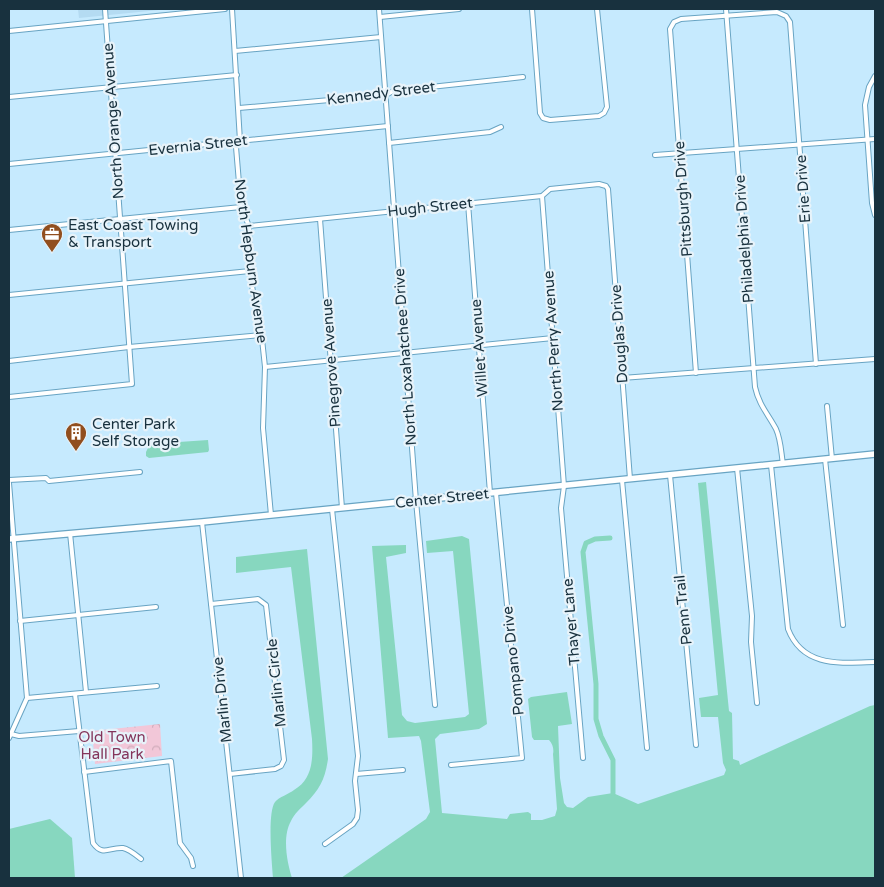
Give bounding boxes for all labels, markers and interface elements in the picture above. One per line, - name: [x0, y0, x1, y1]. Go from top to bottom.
- street label: North Orange Avenue: [99, 42, 127, 200]
- street label: Kennedy Street: [326, 77, 437, 109]
- street label: Evernia Street: [148, 131, 249, 159]
- street label: Pittsburgh Drive: [670, 141, 696, 257]
- street label: Erie Drive: [792, 154, 814, 224]
- street label: Philadelphia Drive: [731, 174, 757, 304]
- street label: North Hepburn Avenue: [231, 178, 271, 344]
- street label: Hugh Street: [386, 194, 474, 220]
- place label: East Coast Towing & Transport: [68, 216, 199, 251]
- office icon: East Coast Towing & Transport: [40, 222, 64, 253]
- street label: North Loxahatchee Drive: [390, 268, 420, 446]
- street label: North Perry Avenue: [539, 270, 567, 412]
- street label: Douglas Drive: [607, 284, 631, 384]
- street label: Pinegrove Avenue: [318, 298, 344, 428]
- street label: Willet Avenue: [467, 298, 491, 398]
- place label: Center Park Self Storage: [92, 415, 179, 450]
- building icon: Center Park Self Storage: [64, 421, 88, 452]
- street label: Center Street: [394, 484, 490, 512]
- street label: Penn Trail: [670, 574, 696, 646]
- street label: Thayer Lane: [558, 578, 584, 666]
- street label: Pompano Drive: [498, 605, 528, 717]
- street label: Marlin Circle: [262, 638, 290, 728]
- street label: Marlin Drive: [209, 656, 235, 744]
- park label: Old Town Hall Park: [78, 728, 146, 763]

